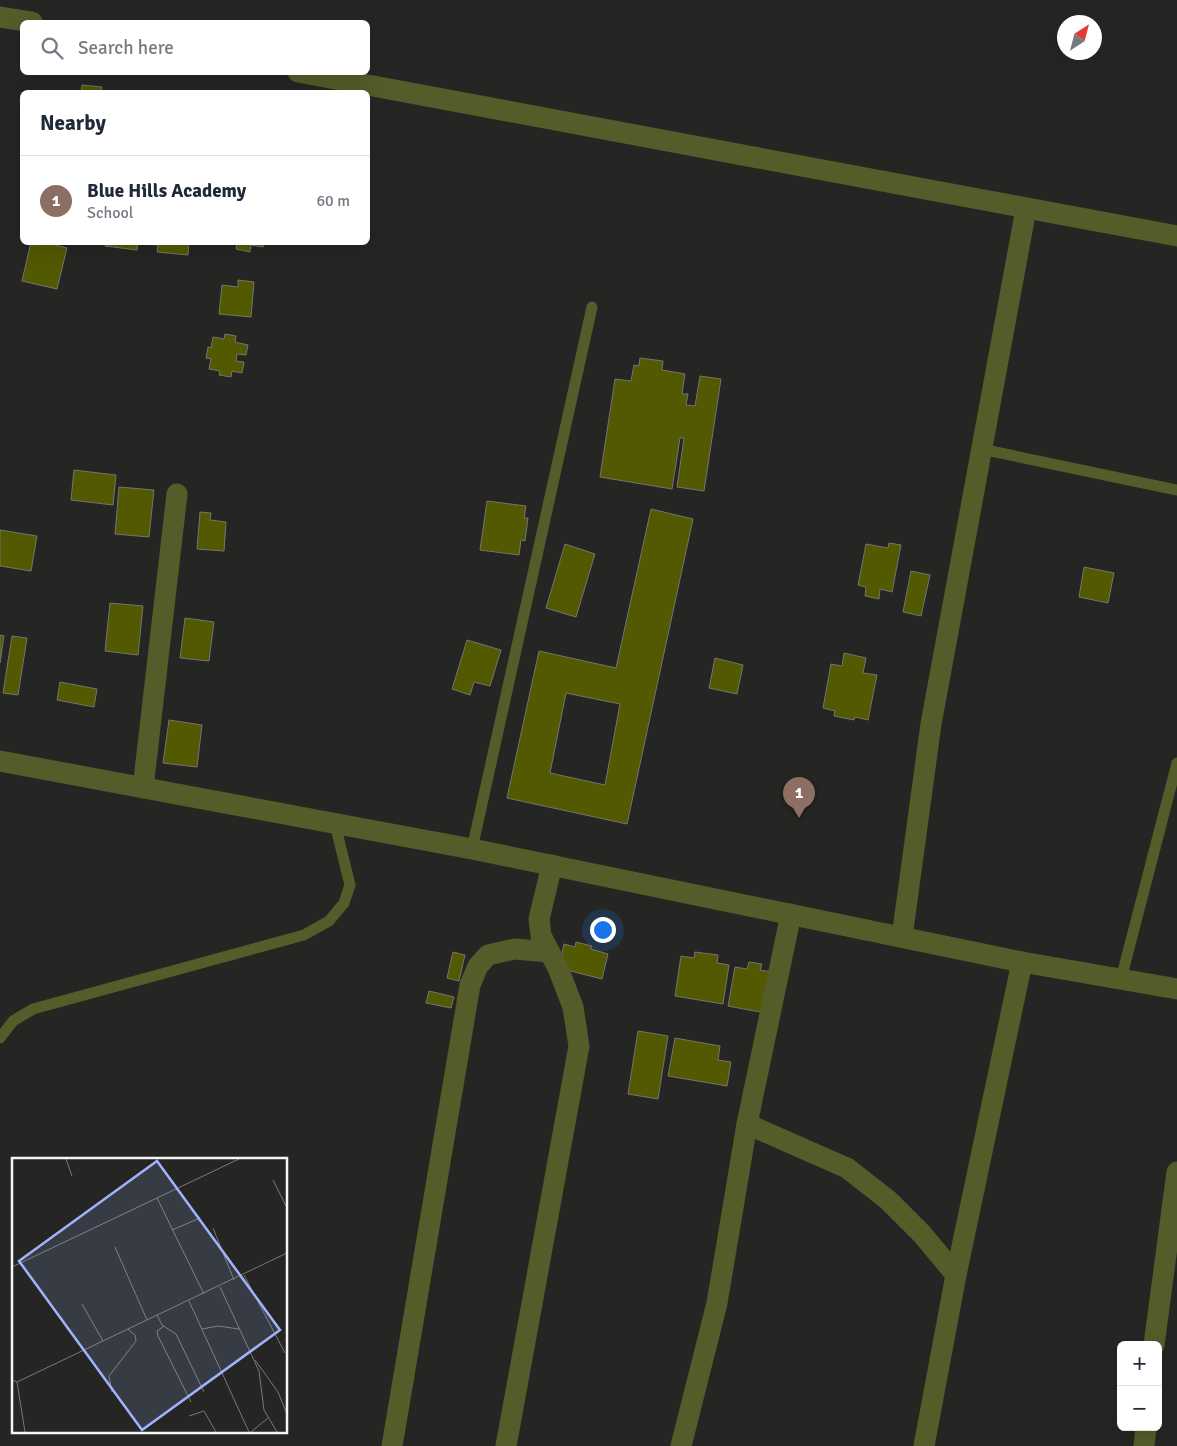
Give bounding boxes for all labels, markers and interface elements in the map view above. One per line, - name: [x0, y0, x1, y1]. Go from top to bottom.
- north arrow: [1057, 15, 1102, 60]
- search box: [20, 20, 370, 75]
- icon: search: [38, 34, 66, 62]
- text: Search here: [78, 36, 174, 60]
- text: Nearby: [40, 110, 106, 136]
- text: Blue Hills Academy: [87, 179, 246, 203]
- text: 1: [52, 191, 60, 211]
- text: 60 m: [316, 191, 350, 211]
- text: School: [87, 203, 133, 223]
- pin: 1: [783, 777, 815, 818]
- your location: [590, 917, 616, 943]
- inset map: [12, 1158, 288, 1434]
- map controls: [1117, 1341, 1162, 1431]
- button: +: [1117, 1341, 1162, 1386]
- button: −: [1117, 1386, 1162, 1431]

